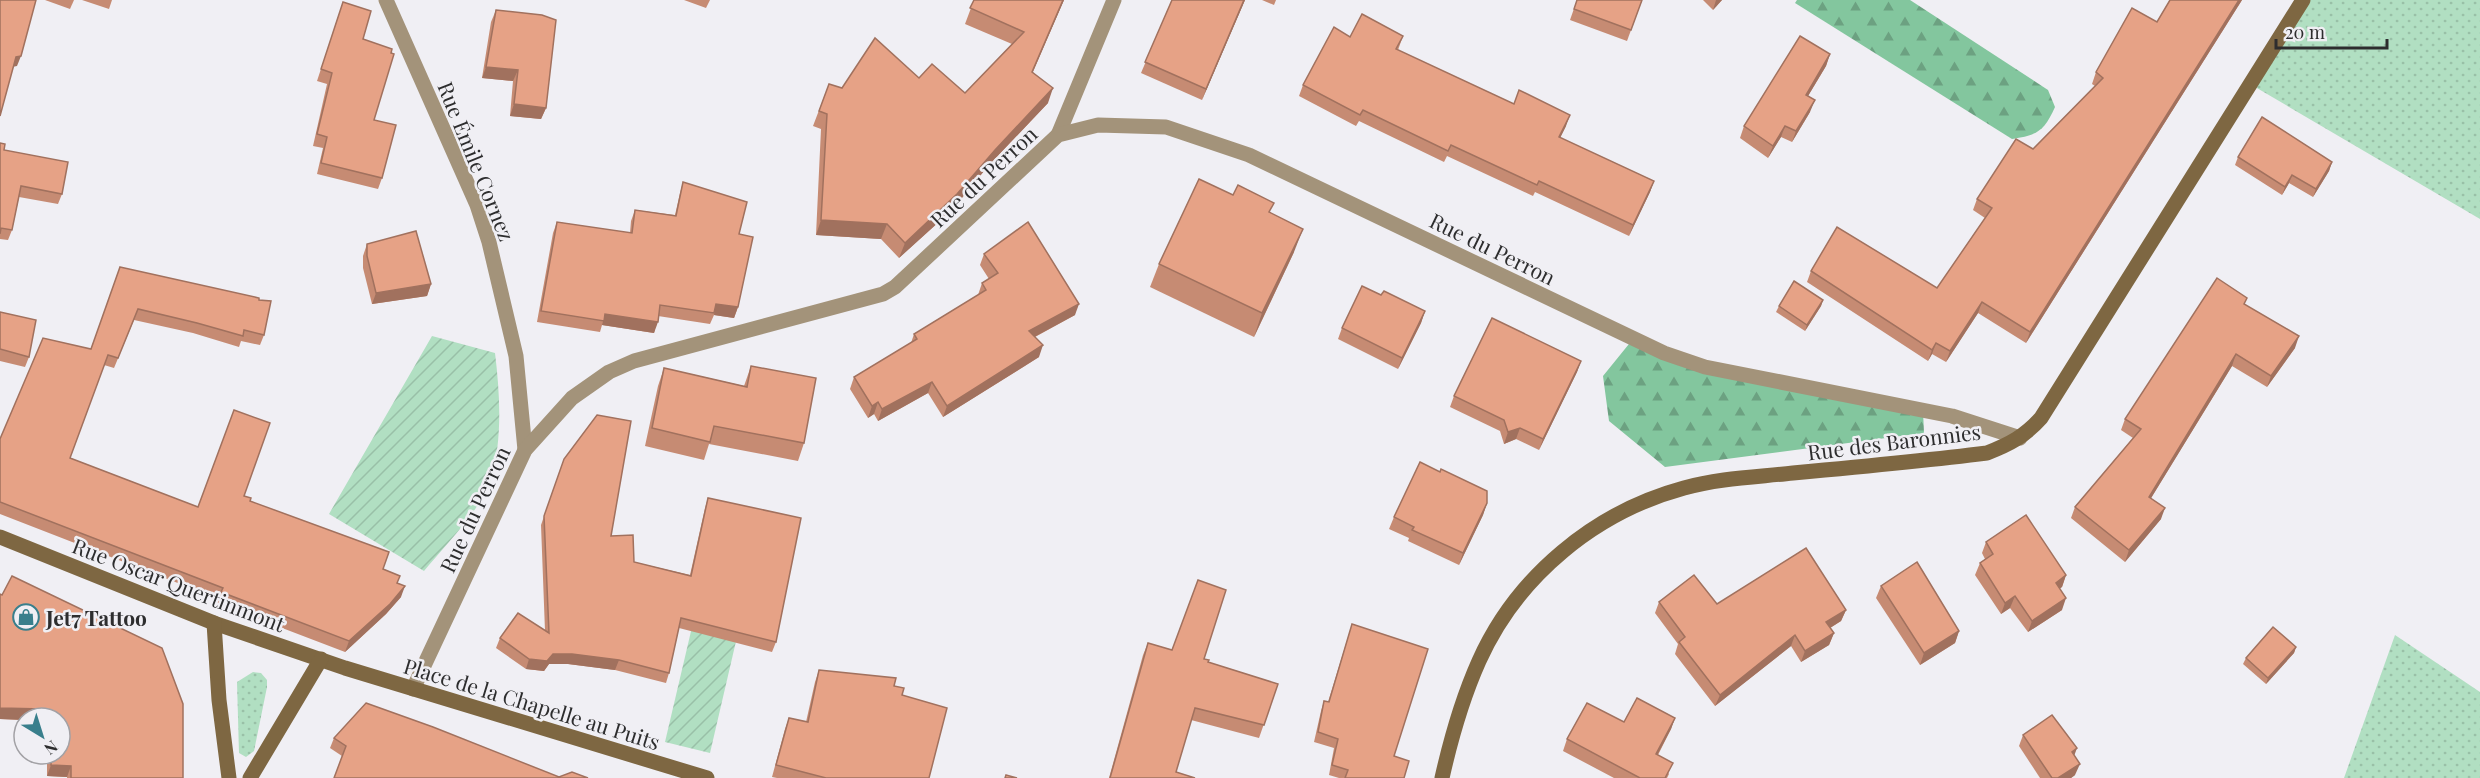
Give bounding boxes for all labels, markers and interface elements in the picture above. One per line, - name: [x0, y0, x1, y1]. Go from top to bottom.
- scale bar: [2276, 12, 2387, 50]
- text: 20 m: [2285, 20, 2325, 44]
- street label: Rue Émile Cornez: [432, 77, 522, 245]
- street label: Rue du Perron: [924, 119, 1043, 233]
- street label: Rue du Perron: [1426, 206, 1561, 291]
- street label: Rue des Baronnies: [1806, 416, 1982, 466]
- street label: Rue du Perron: [433, 441, 516, 577]
- street label: Rue Oscar Quertinmont: [69, 531, 290, 638]
- shop icon: Jet7 Tattoo: [11, 602, 41, 632]
- place label: Jet7 Tattoo: [45, 603, 147, 631]
- street label: Place de la Chapelle au Puits: [400, 651, 664, 755]
- north arrow: [12, 706, 72, 766]
- text: N: [40, 736, 63, 760]

